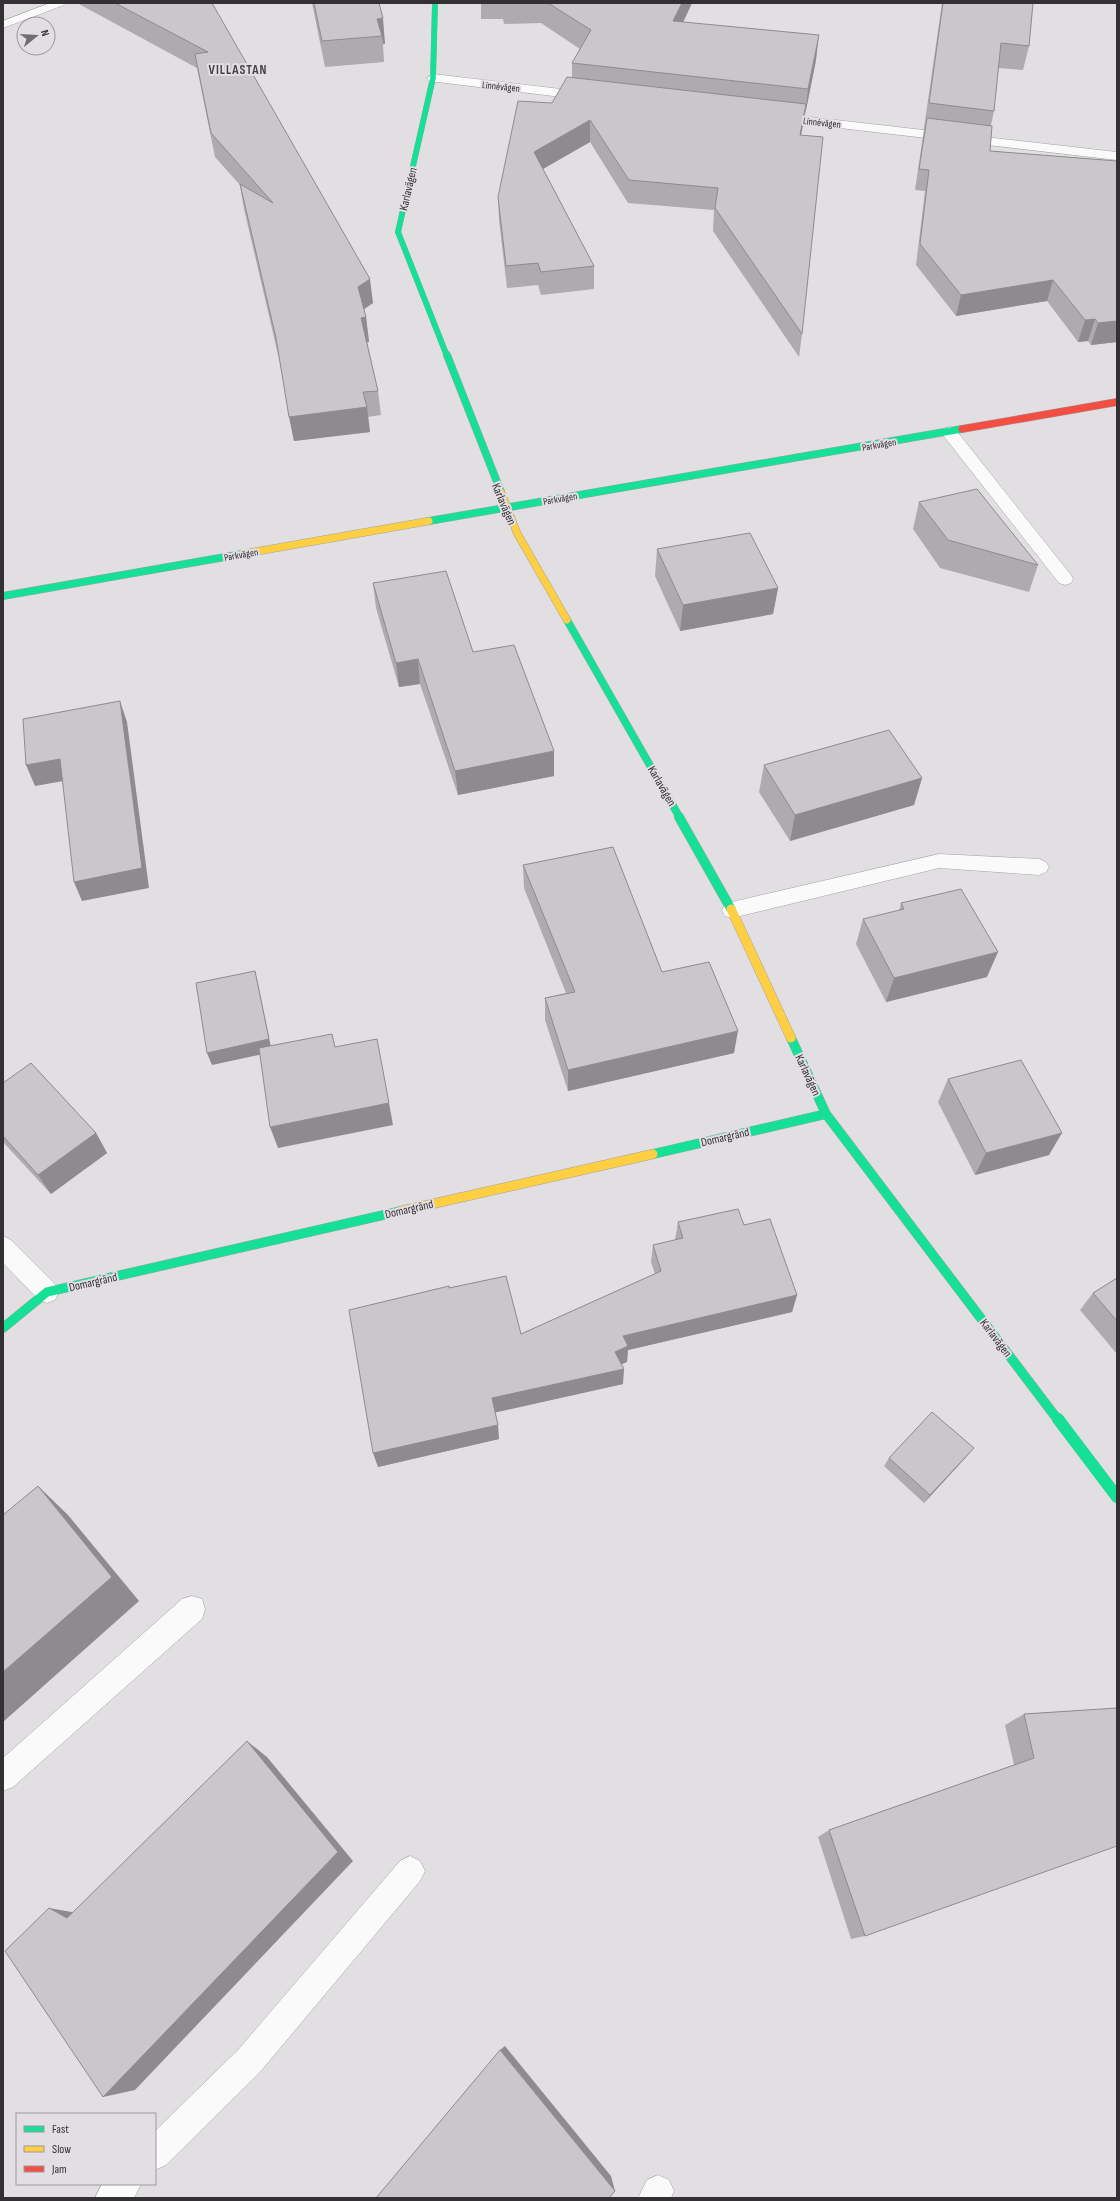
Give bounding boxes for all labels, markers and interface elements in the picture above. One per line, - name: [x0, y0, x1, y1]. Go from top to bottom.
- north arrow: [16, 16, 56, 56]
- text: N: [38, 28, 52, 38]
- district label: VILLASTAN: [209, 62, 267, 78]
- street label: Linnévägen: [481, 79, 520, 95]
- street label: Linnévägen: [802, 115, 841, 131]
- street label: Karlavägen: [396, 166, 421, 212]
- street label: Parkvägen: [861, 436, 897, 454]
- street label: Karlavägen: [488, 481, 519, 527]
- street label: Parkvägen: [542, 490, 578, 508]
- street label: Parkvägen: [223, 546, 259, 564]
- street label: Karlavägen: [644, 763, 679, 809]
- street label: Karlavägen: [791, 1052, 824, 1098]
- street label: Domargränd: [699, 1125, 751, 1150]
- street label: Domargränd: [383, 1197, 435, 1222]
- street label: Domargränd: [67, 1270, 119, 1295]
- street label: Karlavägen: [976, 1316, 1015, 1360]
- legend: [16, 2113, 156, 2185]
- text: Fast: [52, 2122, 69, 2137]
- text: Slow: [52, 2142, 71, 2157]
- text: Jam: [51, 2162, 67, 2177]

